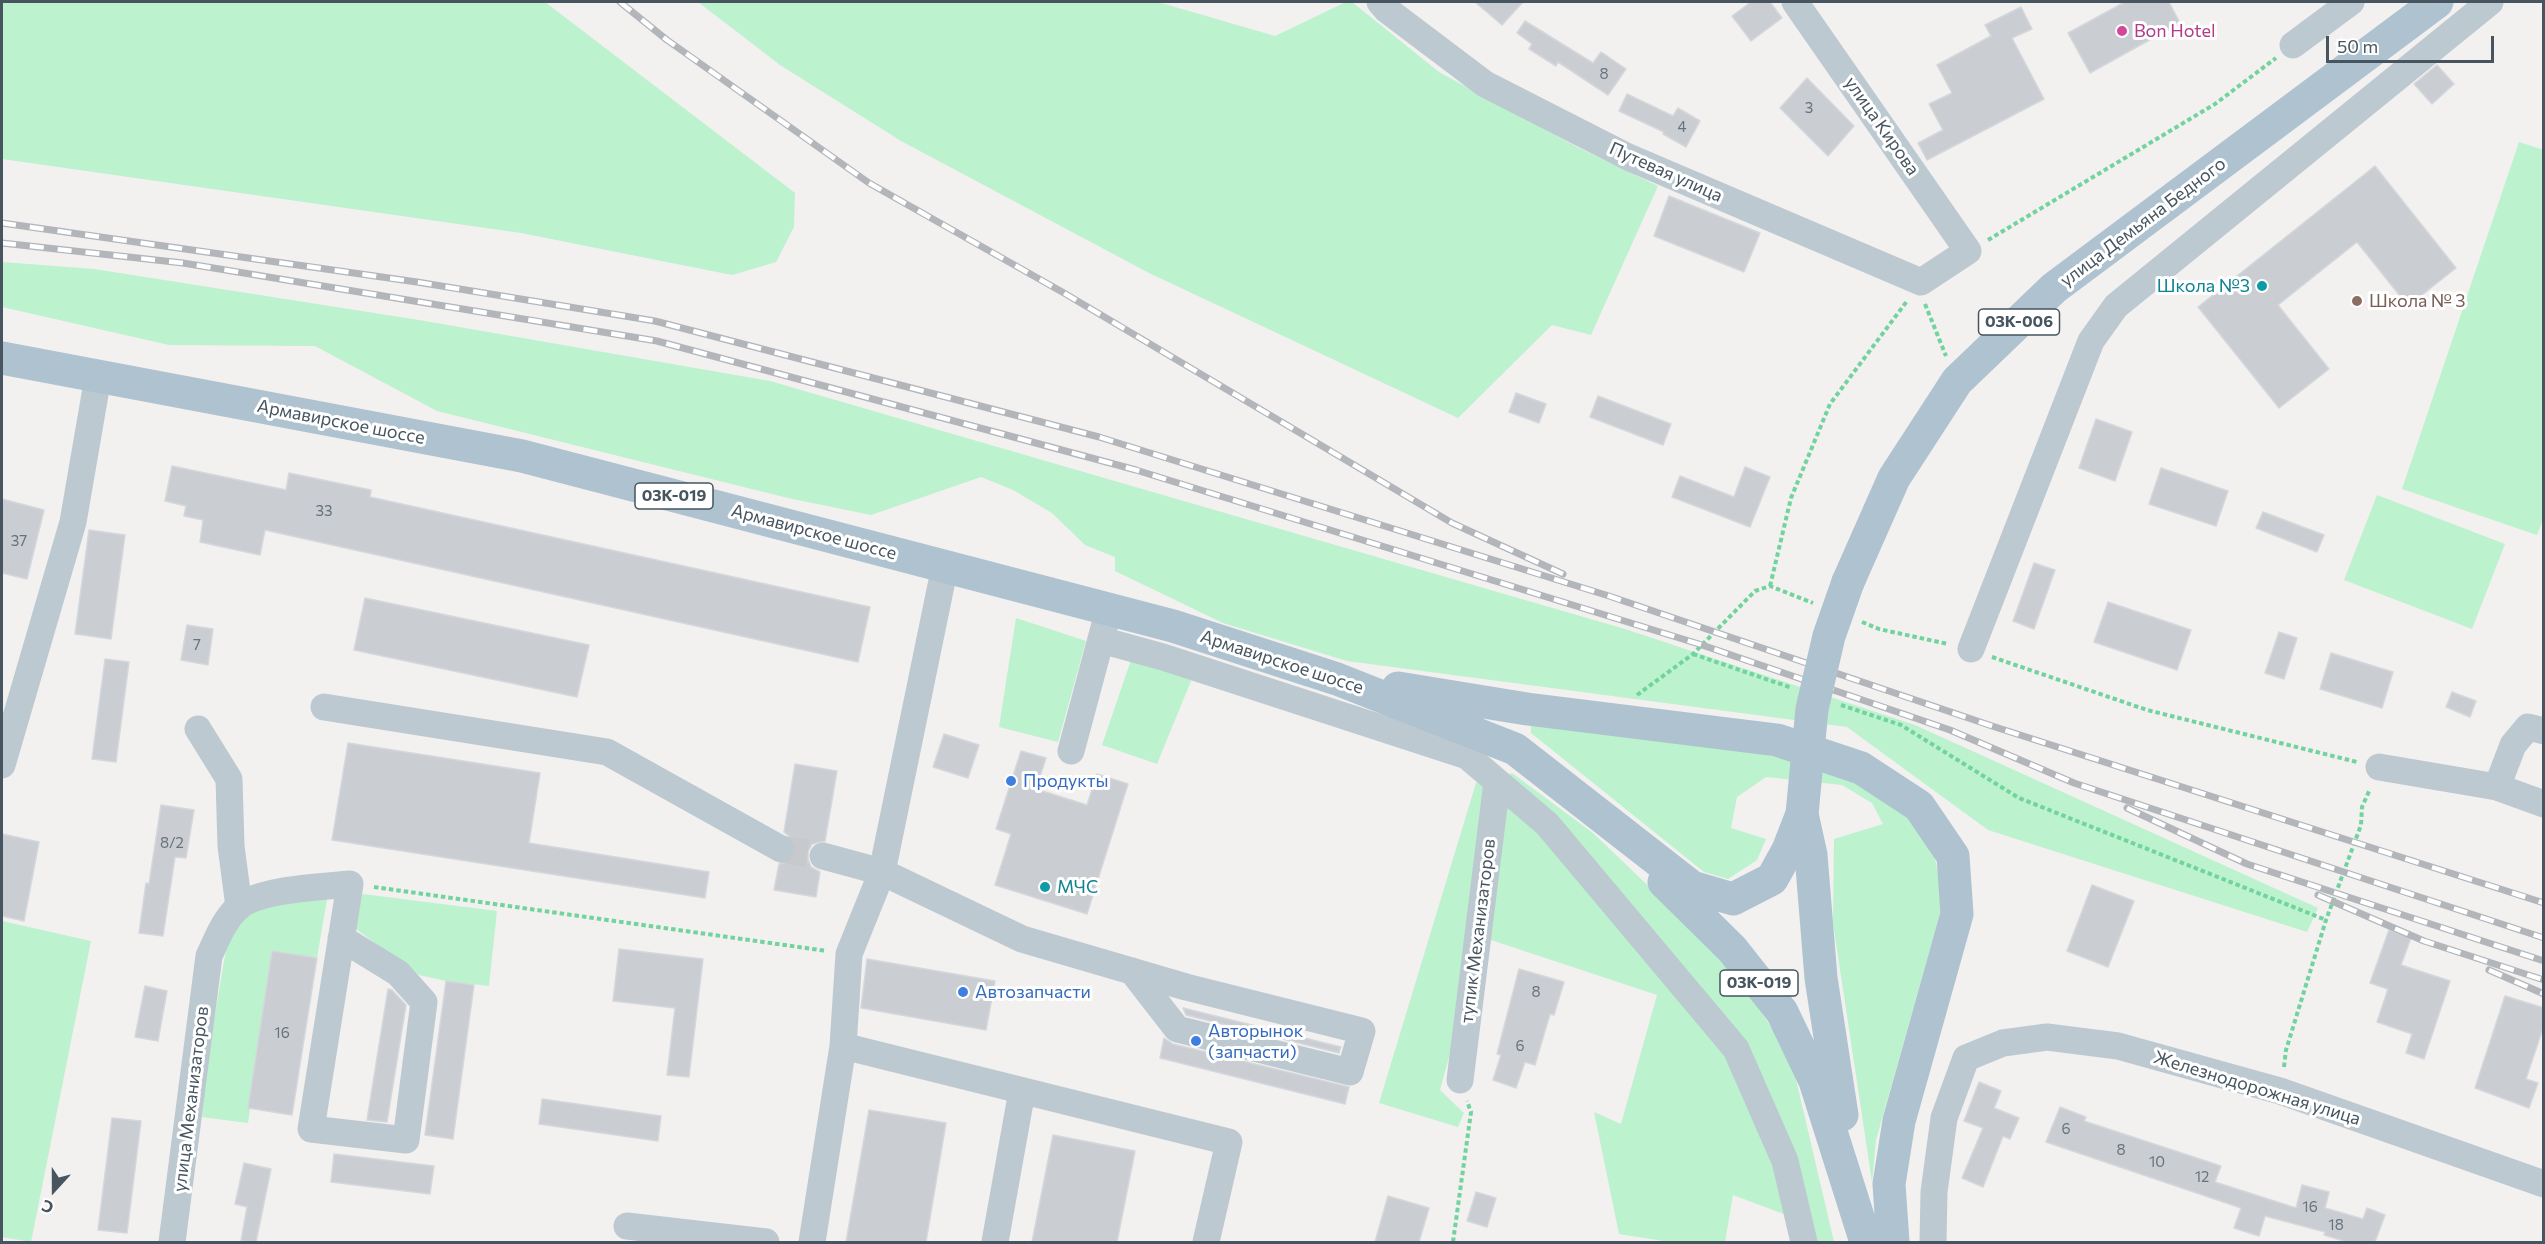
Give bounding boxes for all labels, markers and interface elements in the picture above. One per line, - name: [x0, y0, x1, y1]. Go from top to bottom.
- place label: Bon Hotel: [2134, 20, 2216, 42]
- marker: Bon Hotel: [2115, 24, 2129, 38]
- scale bar: [2329, 24, 2497, 62]
- text: 50 m: [2337, 35, 2378, 57]
- house number: 8: [1599, 65, 1609, 83]
- street label: улица Кирова: [1840, 73, 1924, 179]
- house number: 3: [1805, 99, 1813, 117]
- house number: 4: [1678, 118, 1686, 136]
- street label: Путевая улица: [1606, 137, 1726, 207]
- street label: улица Демьяна Бедного: [2056, 153, 2230, 291]
- place label: Школа №3: [2157, 275, 2250, 297]
- marker: Школа №3: [2255, 279, 2269, 293]
- place label: Школа № 3: [2369, 290, 2466, 312]
- marker: Школа № 3: [2350, 294, 2364, 308]
- road number: 03К-006: [1978, 309, 2060, 335]
- street label: Армавирское шоссе: [255, 395, 427, 449]
- road number: 03К-019: [635, 483, 713, 509]
- street label: Армавирское шоссе: [729, 500, 899, 564]
- house number: 33: [315, 502, 333, 520]
- house number: 37: [11, 532, 27, 550]
- street label: Армавирское шоссе: [1198, 625, 1366, 699]
- house number: 7: [193, 636, 201, 654]
- place label: Продукты: [1023, 770, 1108, 792]
- marker: Продукты: [1004, 774, 1018, 788]
- house number: 8/2: [160, 834, 184, 852]
- street label: тупик Механизаторов: [1456, 838, 1500, 1024]
- place label: МЧС: [1057, 876, 1098, 898]
- marker: МЧС: [1038, 880, 1052, 894]
- road number: 03К-019: [1720, 970, 1798, 996]
- place label: Автозапчасти: [975, 981, 1091, 1003]
- house number: 8: [1531, 983, 1541, 1001]
- marker: Автозапчасти: [956, 985, 970, 999]
- street label: улица Механизаторов: [169, 1005, 213, 1193]
- place label: Авторынок (запчасти): [1208, 1020, 1303, 1062]
- house number: 16: [274, 1024, 290, 1042]
- marker: Авторынок (запчасти): [1189, 1034, 1203, 1048]
- house number: 6: [1515, 1037, 1525, 1055]
- street label: Железнодорожная улица: [2151, 1046, 2363, 1130]
- house number: 6: [2061, 1120, 2071, 1138]
- house number: 8: [2116, 1141, 2126, 1159]
- house number: 10: [2149, 1153, 2165, 1171]
- north arrow: [24, 1160, 84, 1220]
- house number: 12: [2195, 1168, 2209, 1186]
- text: С: [39, 1196, 56, 1218]
- house number: 16: [2302, 1198, 2318, 1216]
- house number: 18: [2328, 1216, 2344, 1234]

